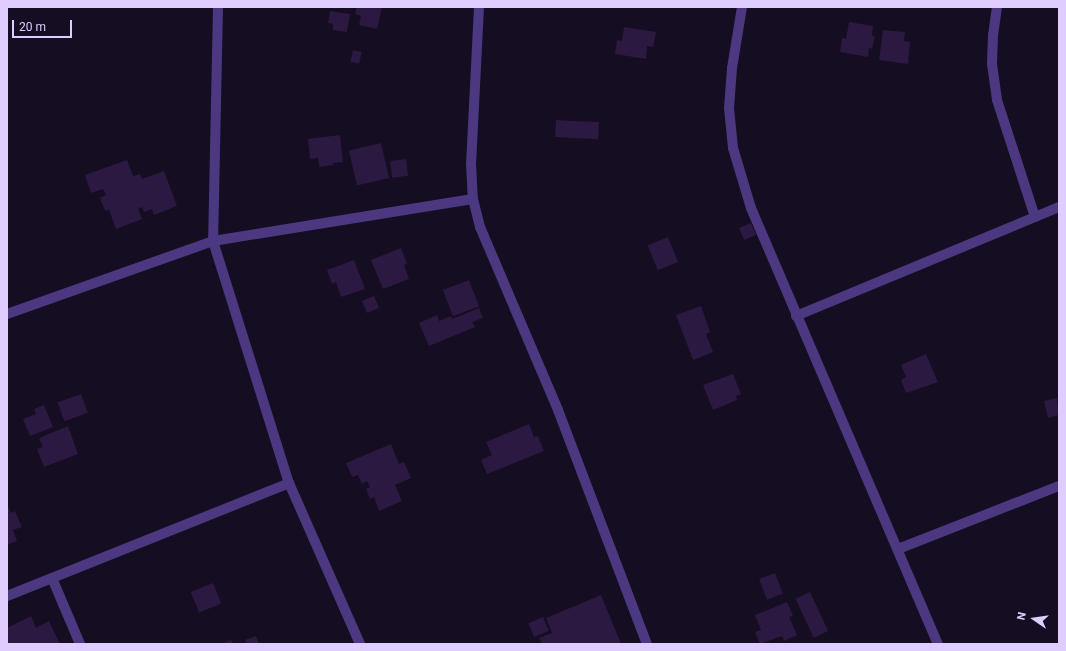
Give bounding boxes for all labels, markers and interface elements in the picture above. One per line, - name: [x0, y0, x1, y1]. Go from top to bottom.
- scale bar: [14, 12, 74, 38]
- text: 20 m: [19, 20, 46, 34]
- north arrow: [1014, 599, 1054, 639]
- text: N: [1015, 611, 1029, 621]

